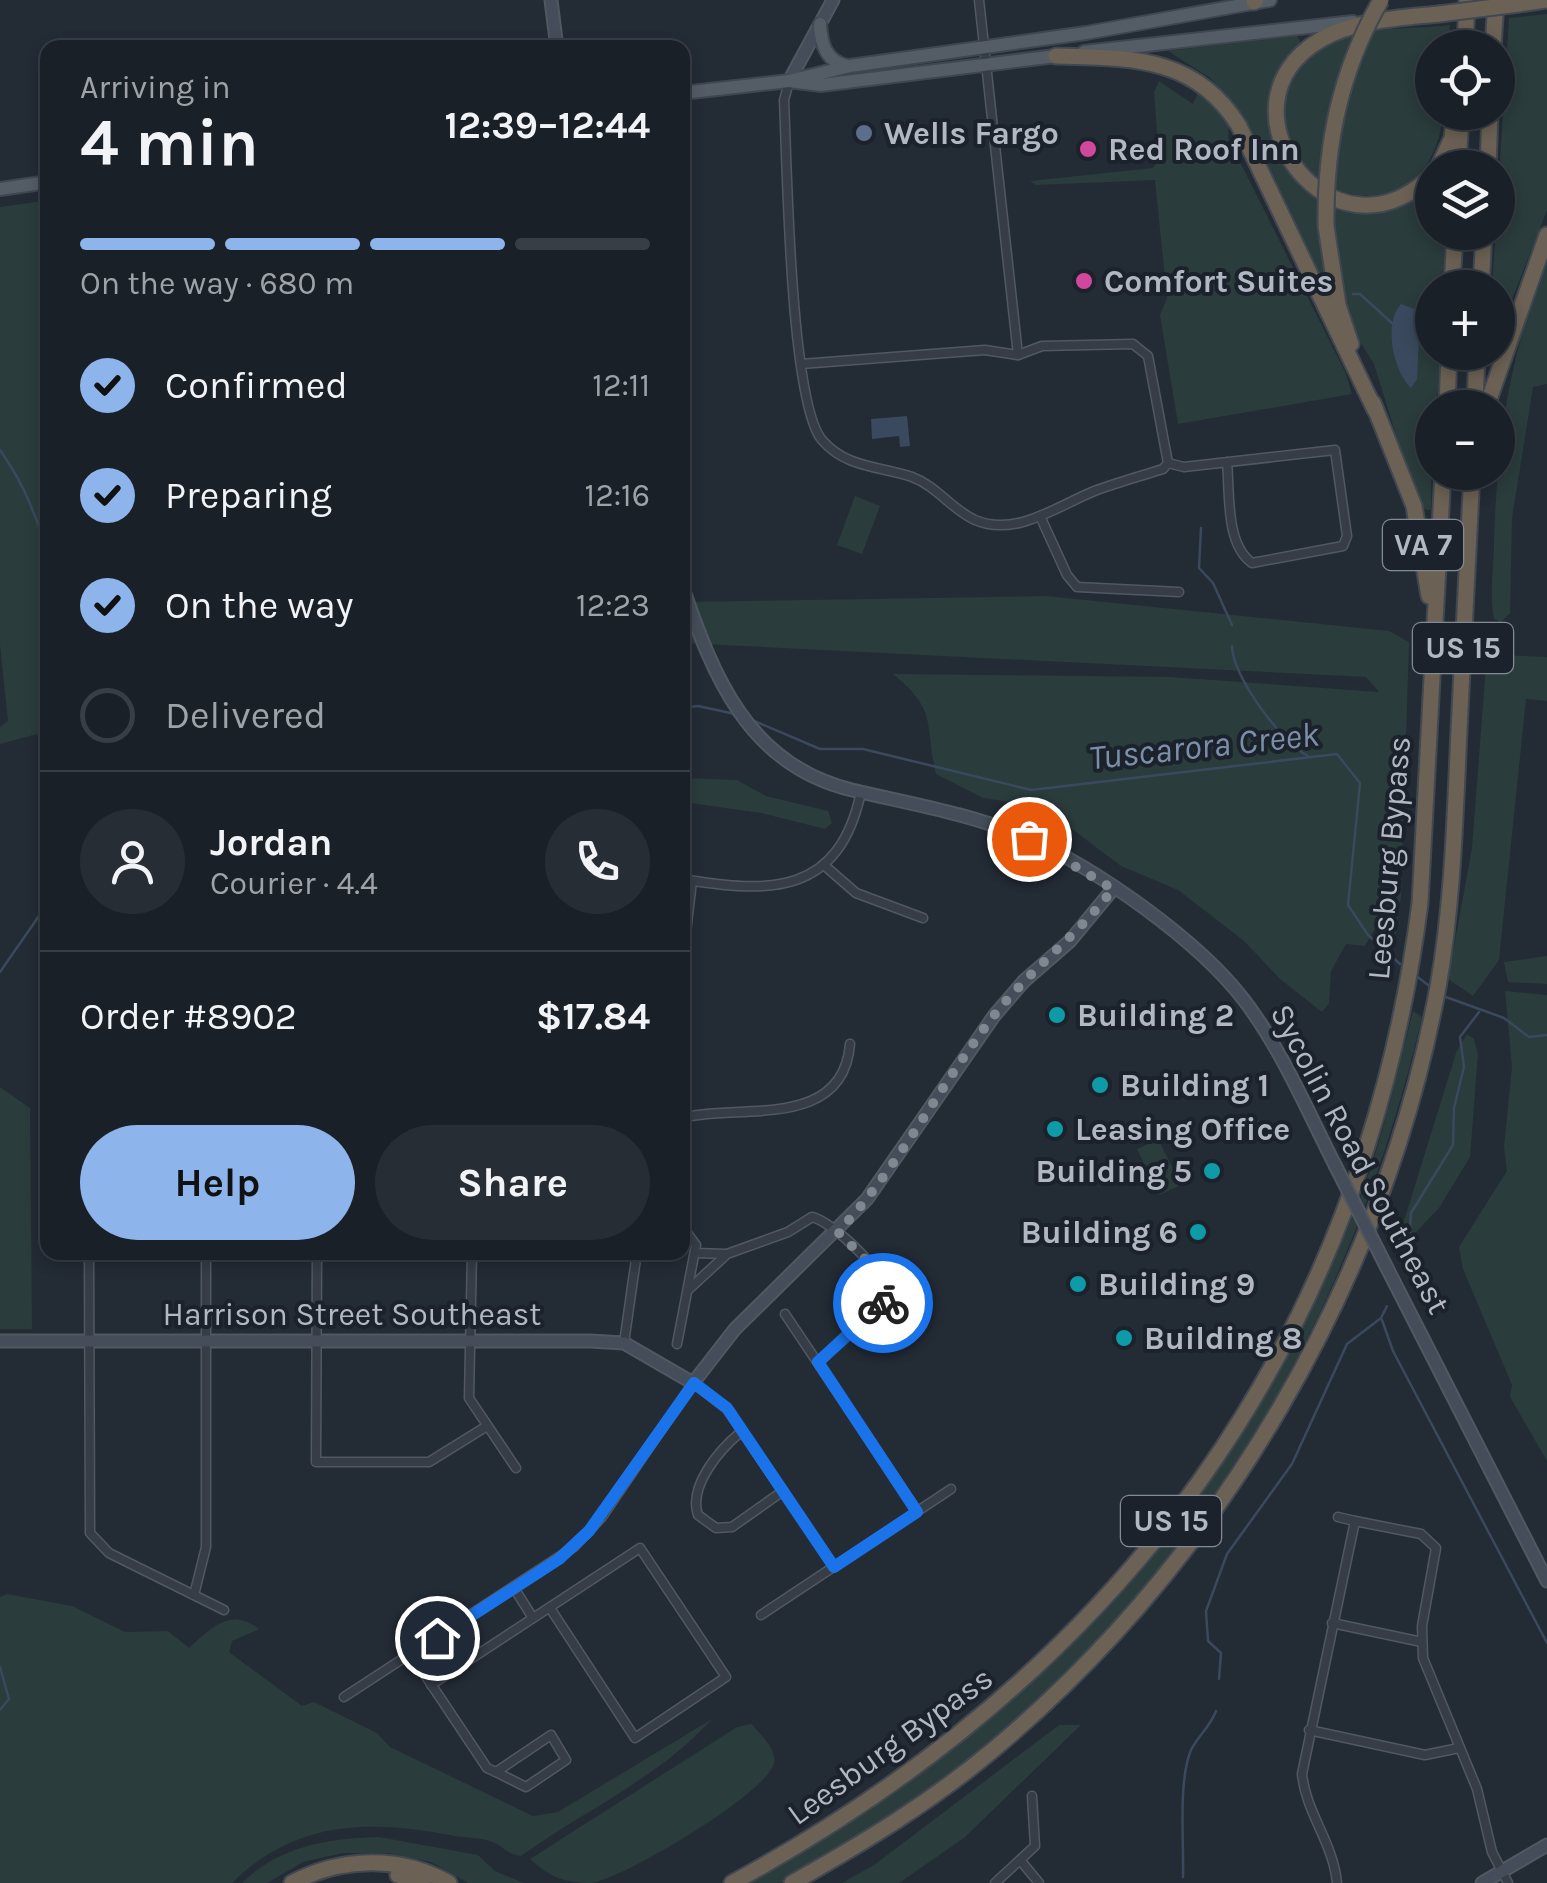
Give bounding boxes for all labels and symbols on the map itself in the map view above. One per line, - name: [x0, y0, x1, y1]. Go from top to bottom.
- place label: Wells Fargo: [884, 115, 1059, 152]
- marker: Wells Fargo: [853, 122, 875, 144]
- place label: Red Roof Inn: [1108, 131, 1300, 168]
- marker: Red Roof Inn: [1077, 138, 1099, 160]
- place label: Comfort Suites: [1104, 263, 1333, 300]
- marker: Comfort Suites: [1073, 270, 1095, 292]
- road number: VA 7: [1383, 520, 1463, 570]
- road number: US 15: [1413, 623, 1513, 673]
- water label: Tuscarora Creek: [1087, 714, 1321, 778]
- street label: Leesburg Bypass: [1360, 735, 1418, 981]
- pin: [987, 797, 1072, 882]
- place label: Building 2: [1077, 997, 1234, 1034]
- street label: Sycolin Road Southeast: [1263, 998, 1457, 1320]
- marker: Building 2: [1046, 1004, 1068, 1026]
- place label: Building 1: [1120, 1067, 1269, 1104]
- marker: Building 1: [1089, 1074, 1111, 1096]
- place label: Leasing Office: [1075, 1111, 1290, 1148]
- marker: Leasing Office: [1044, 1118, 1066, 1140]
- place label: Building 5: [1036, 1153, 1192, 1190]
- marker: Building 5: [1201, 1160, 1223, 1182]
- place label: Building 6: [1021, 1214, 1178, 1251]
- marker: Building 6: [1187, 1221, 1209, 1243]
- courier: [833, 1253, 933, 1353]
- place label: Building 9: [1098, 1266, 1255, 1303]
- marker: Building 9: [1067, 1273, 1089, 1295]
- street label: Harrison Street Southeast: [163, 1296, 541, 1333]
- place label: Building 8: [1144, 1320, 1303, 1357]
- marker: Building 8: [1113, 1327, 1135, 1349]
- road number: US 15: [1121, 1496, 1221, 1546]
- pin: [395, 1596, 480, 1681]
- street label: Leesburg Bypass: [780, 1659, 1000, 1833]

